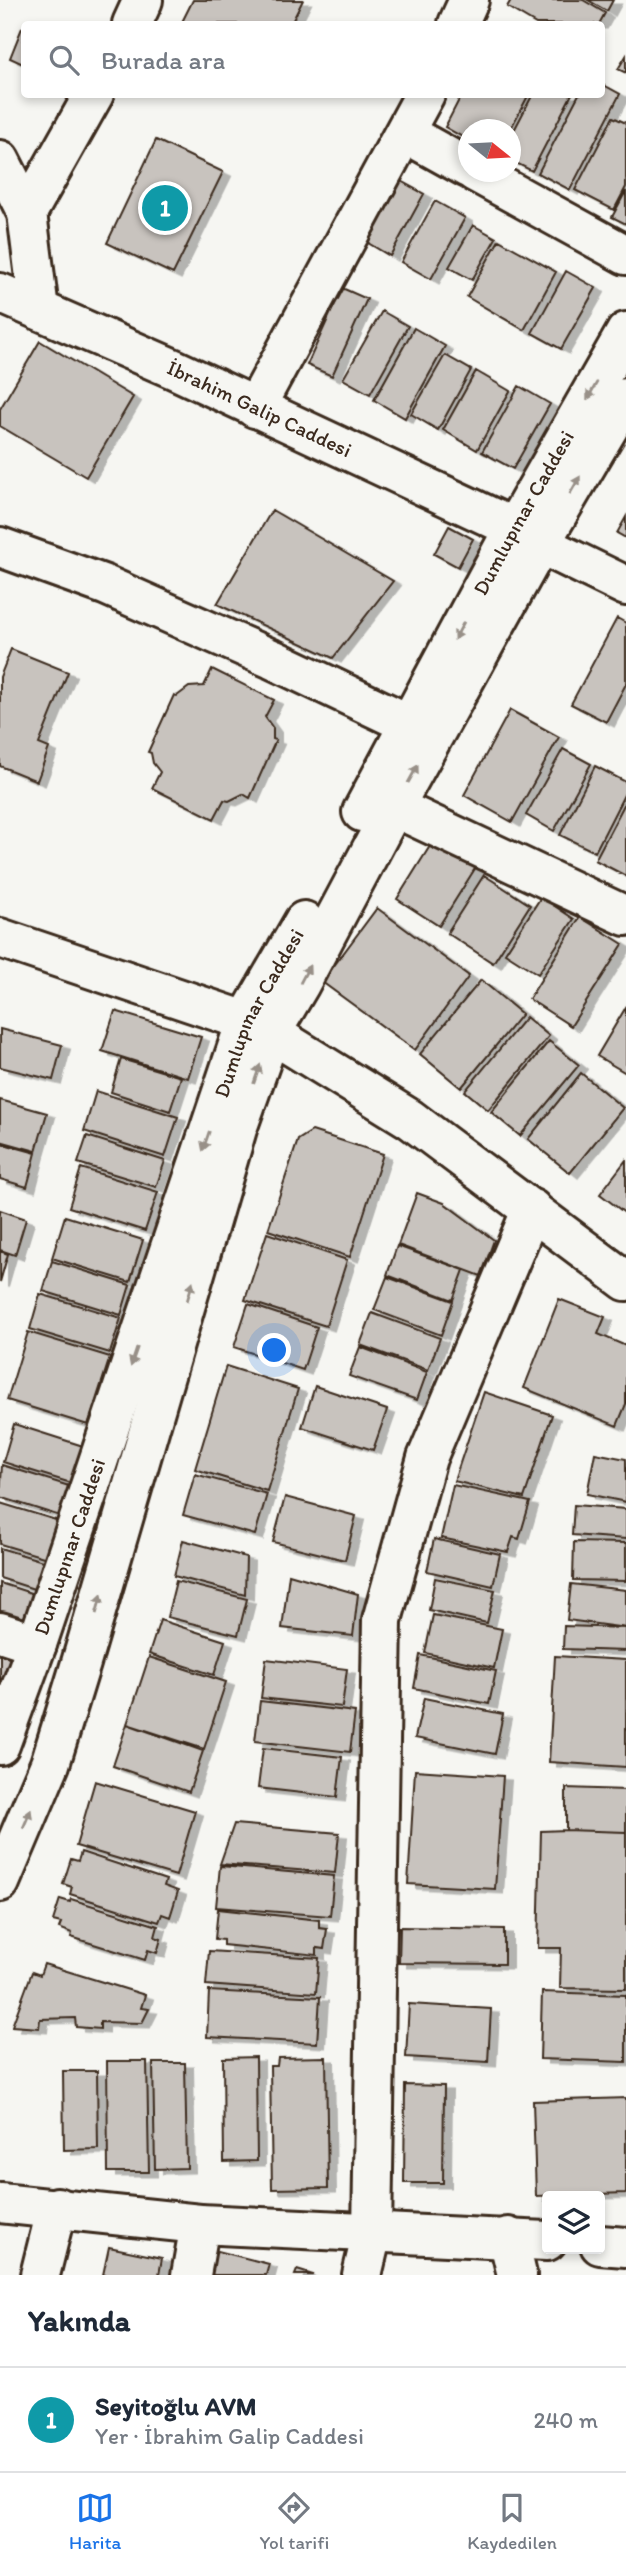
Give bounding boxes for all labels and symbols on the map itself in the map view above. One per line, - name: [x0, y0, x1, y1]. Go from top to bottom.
- north arrow: [458, 119, 521, 182]
- pin: 1: [142, 182, 188, 234]
- street label: İbrahim Galip Caddesi: [163, 355, 356, 462]
- one-way arrow: [586, 381, 598, 401]
- street label: Dumlupınar Caddesi: [467, 426, 579, 599]
- one-way arrow: [569, 475, 581, 495]
- one-way arrow: [453, 622, 465, 641]
- one-way arrow: [407, 764, 419, 783]
- street label: Dumlupınar Caddesi: [208, 924, 309, 1101]
- one-way arrow: [299, 964, 311, 984]
- one-way arrow: [252, 1063, 263, 1084]
- one-way arrow: [200, 1130, 211, 1151]
- one-way arrow: [185, 1280, 196, 1302]
- your location: [257, 1333, 291, 1367]
- one-way arrow: [128, 1346, 138, 1367]
- street label: Dumlupınar Caddesi: [28, 1455, 110, 1638]
- one-way arrow: [94, 1593, 104, 1614]
- one-way arrow: [21, 1808, 32, 1829]

